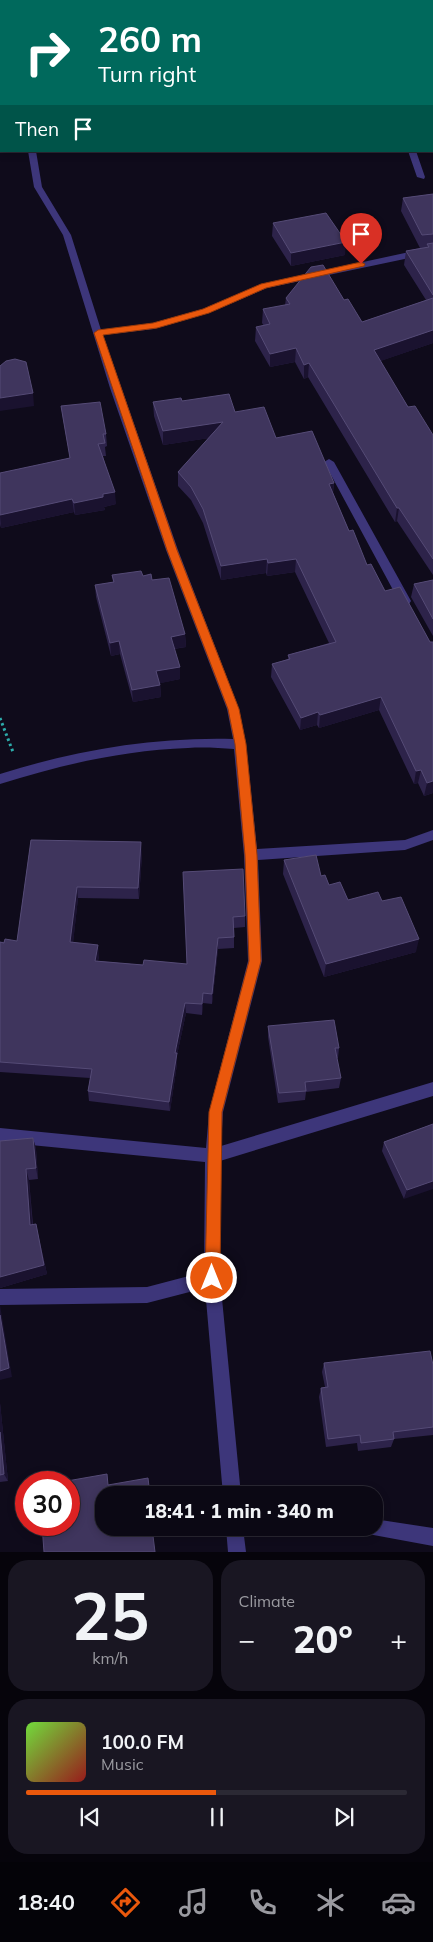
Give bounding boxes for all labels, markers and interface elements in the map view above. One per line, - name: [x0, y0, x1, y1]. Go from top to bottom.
- text: 260 m: [98, 17, 202, 61]
- icon: right: [15, 20, 80, 85]
- text: Turn right: [98, 60, 196, 88]
- icon: arrive: [69, 115, 97, 143]
- text: Then: [15, 117, 59, 141]
- pin: [340, 213, 382, 264]
- icon: arrive: [347, 220, 375, 248]
- position arrow: [185, 1251, 237, 1303]
- speed limit sign: 30: [15, 1471, 80, 1536]
- text: 18:41 · 1 min · 340 m: [144, 1499, 334, 1523]
- text: 25: [71, 1575, 149, 1656]
- text: Climate: [239, 1591, 295, 1611]
- text: 20°: [293, 1615, 353, 1663]
- text: −: [239, 1622, 255, 1657]
- text: +: [390, 1622, 407, 1657]
- text: km/h: [92, 1648, 128, 1668]
- text: 100.0 FM: [101, 1730, 184, 1754]
- text: Music: [101, 1754, 144, 1774]
- icon: previous: [76, 1803, 104, 1831]
- icon: pause: [203, 1803, 231, 1831]
- icon: next: [330, 1803, 358, 1831]
- icon: directions: [108, 1885, 143, 1920]
- icon: music: [176, 1885, 211, 1920]
- icon: phone: [245, 1885, 280, 1920]
- icon: climate: [313, 1885, 348, 1920]
- icon: car: [381, 1885, 416, 1920]
- text: 18:40: [17, 1888, 75, 1916]

